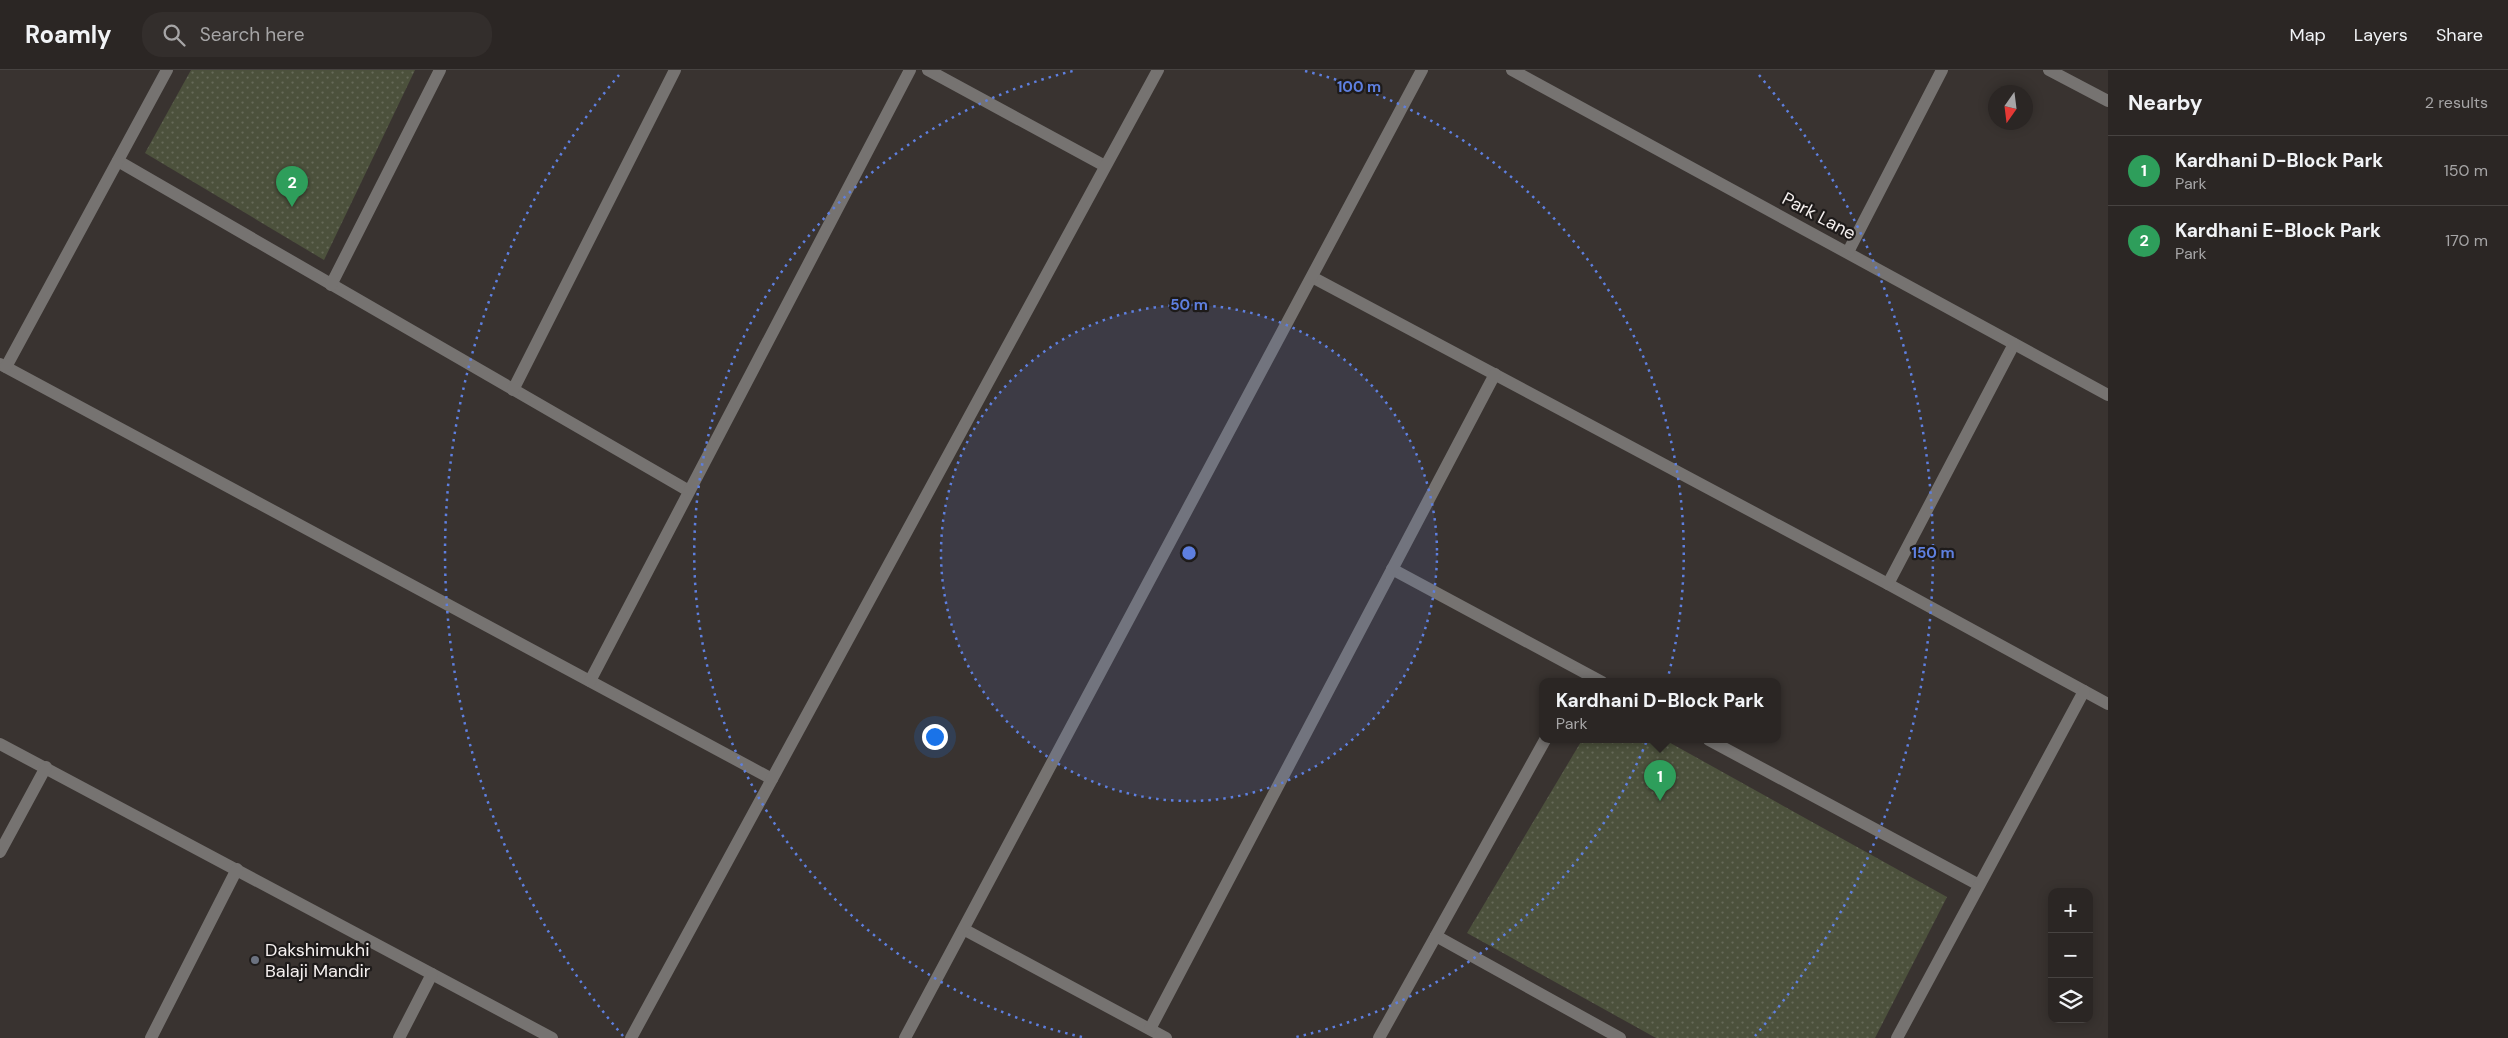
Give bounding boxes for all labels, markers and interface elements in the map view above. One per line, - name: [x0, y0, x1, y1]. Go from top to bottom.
- search box: [142, 12, 492, 57]
- text: Roamly: [25, 19, 112, 50]
- icon: search: [160, 21, 188, 49]
- text: Search here: [200, 22, 304, 47]
- text: Map: [2290, 23, 2326, 47]
- text: Layers: [2354, 23, 2408, 47]
- text: Share: [2436, 23, 2483, 47]
- text: 100 m: [1337, 77, 1381, 97]
- north arrow: [1988, 85, 2033, 130]
- text: Nearby: [2128, 89, 2202, 117]
- text: 2 results: [2425, 92, 2488, 113]
- text: Kardhani D-Block Park: [2175, 148, 2383, 173]
- text: 1: [2141, 160, 2147, 181]
- text: 150 m: [2444, 160, 2488, 181]
- pin: 2: [276, 166, 308, 207]
- text: Park: [2175, 173, 2207, 194]
- street label: Park Lane: [1778, 187, 1860, 245]
- text: Kardhani E-Block Park: [2175, 218, 2381, 243]
- text: 2: [2139, 230, 2149, 251]
- text: 170 m: [2445, 230, 2488, 251]
- text: Park: [2175, 243, 2207, 264]
- text: 50 m: [1170, 295, 1208, 315]
- text: 150 m: [1912, 543, 1955, 563]
- centre of rings: [1180, 544, 1198, 562]
- popup: [1539, 678, 1781, 743]
- text: Kardhani D-Block Park: [1556, 688, 1764, 713]
- text: Park: [1556, 713, 1587, 734]
- your location: [922, 724, 948, 750]
- pin: 1: [1644, 760, 1676, 801]
- map controls: [2048, 888, 2093, 1023]
- button: +: [2048, 888, 2093, 933]
- button: −: [2048, 933, 2093, 978]
- place label: Dakshimukhi Balaji Mandir: [265, 938, 371, 983]
- marker: Dakshimukhi Balaji Mandir: [249, 954, 261, 966]
- button: layers: [2048, 978, 2093, 1023]

